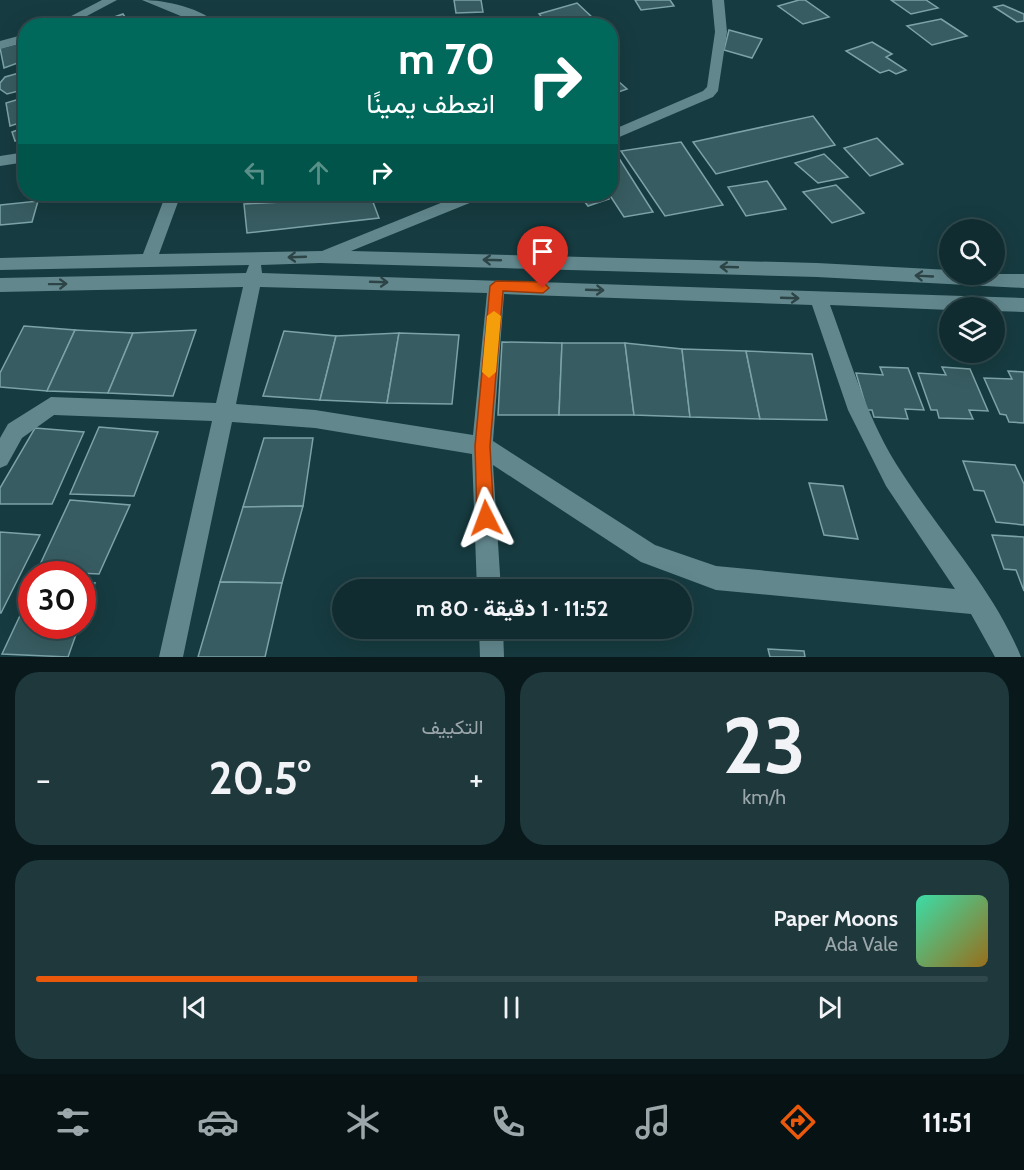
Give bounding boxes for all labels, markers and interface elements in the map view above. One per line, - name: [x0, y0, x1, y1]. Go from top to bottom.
- text: 70 m: [398, 33, 495, 85]
- icon: right: [516, 42, 594, 120]
- text: انعطف يمينًا: [366, 87, 495, 120]
- icon: left: [239, 156, 272, 189]
- icon: ahead: [302, 156, 335, 189]
- icon: right: [365, 156, 398, 189]
- map controls: [939, 219, 1005, 363]
- button: search: [939, 219, 1005, 285]
- pin: [517, 226, 568, 288]
- icon: arrive: [526, 235, 559, 268]
- one-way arrow: [288, 252, 307, 263]
- one-way arrow: [482, 254, 502, 266]
- one-way arrow: [719, 262, 739, 273]
- one-way arrow: [914, 270, 934, 281]
- one-way arrow: [369, 277, 389, 288]
- one-way arrow: [48, 278, 68, 290]
- one-way arrow: [585, 284, 605, 295]
- one-way arrow: [780, 292, 800, 303]
- button: layers: [939, 297, 1005, 363]
- position arrow: [454, 486, 518, 550]
- speed limit sign: 30: [18, 561, 96, 639]
- text: 11:52 · 1 دقيقة · 80 m: [416, 595, 608, 622]
- text: 23: [723, 698, 806, 793]
- text: التكييف: [421, 715, 484, 739]
- text: 20.5°: [209, 751, 311, 805]
- text: −: [36, 759, 51, 799]
- text: +: [469, 759, 484, 799]
- text: km/h: [742, 785, 786, 809]
- text: Paper Moons: [774, 905, 898, 932]
- text: Ada Vale: [825, 932, 898, 956]
- icon: previous: [178, 991, 211, 1024]
- icon: pause: [495, 991, 528, 1024]
- icon: next: [813, 991, 846, 1024]
- icon: filters: [52, 1101, 94, 1143]
- icon: car: [197, 1101, 239, 1143]
- icon: climate: [342, 1101, 384, 1143]
- icon: phone: [487, 1101, 529, 1143]
- icon: music: [632, 1101, 674, 1143]
- icon: directions: [777, 1101, 819, 1143]
- text: 11:51: [922, 1106, 972, 1139]

